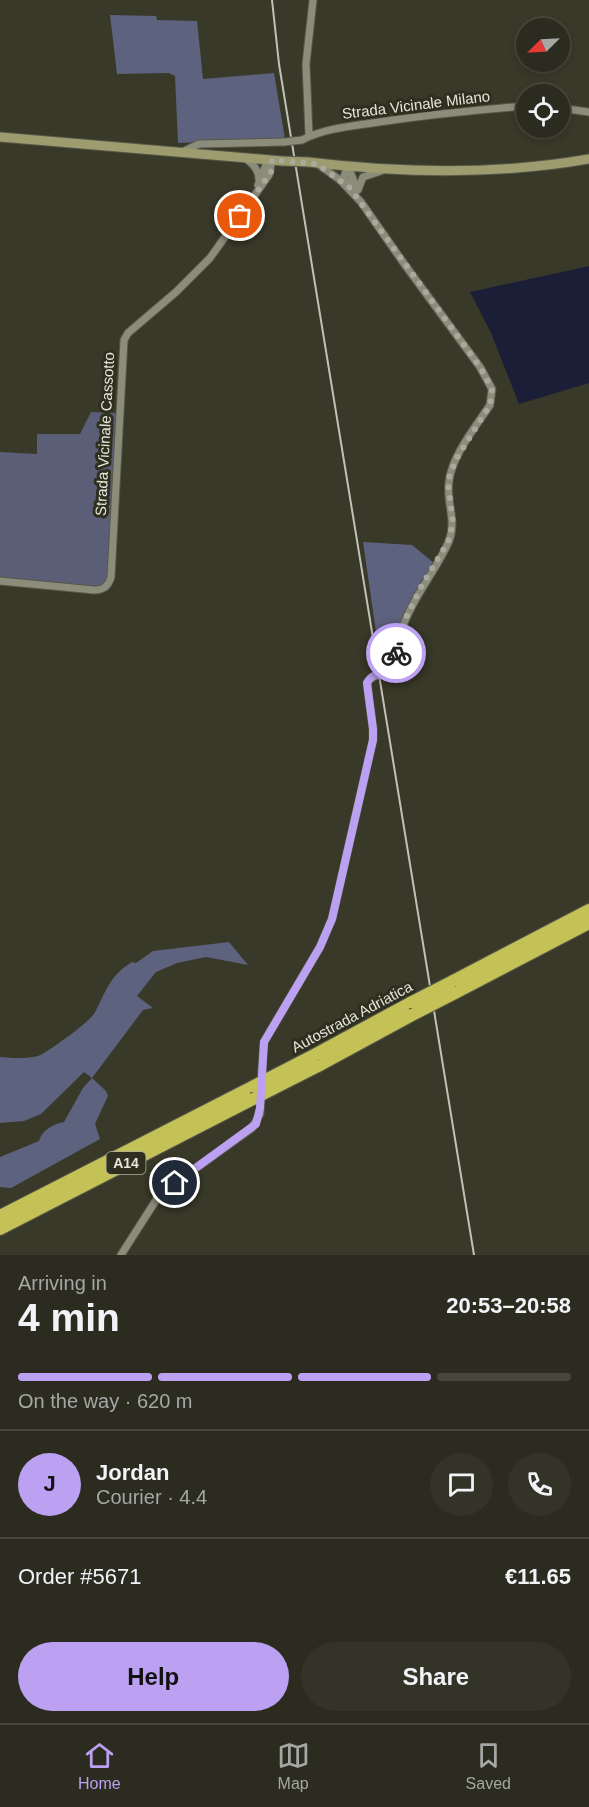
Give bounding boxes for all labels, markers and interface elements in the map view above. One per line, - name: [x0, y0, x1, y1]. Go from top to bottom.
- north arrow: [516, 18, 570, 72]
- map controls: [516, 18, 570, 138]
- button: locate: [516, 84, 570, 138]
- street label: Strada Vicinale Milano: [341, 87, 491, 122]
- pin: [214, 190, 265, 241]
- icon: bag: [223, 199, 256, 232]
- street label: Strada Vicinale Cassotto: [92, 352, 117, 516]
- courier: [366, 623, 426, 683]
- icon: bike: [380, 637, 413, 670]
- street label: Autostrada Adriatica: [289, 977, 416, 1056]
- road number: A14: [106, 1152, 146, 1174]
- pin: [149, 1157, 200, 1208]
- icon: home: [158, 1166, 191, 1199]
- text: Arriving in: [18, 1272, 107, 1294]
- text: 20:53–20:58: [446, 1293, 571, 1318]
- text: 4 min: [18, 1296, 120, 1339]
- text: On the way · 620 m: [18, 1390, 193, 1412]
- button: chat: [430, 1453, 493, 1516]
- button: phone: [508, 1453, 571, 1516]
- text: Jordan: [96, 1460, 169, 1485]
- text: J: [43, 1471, 56, 1496]
- text: Courier · 4.4: [96, 1486, 207, 1508]
- text: Order #5671: [18, 1564, 142, 1589]
- text: €11.65: [505, 1564, 571, 1589]
- button: Help: [18, 1642, 289, 1711]
- button: Share: [301, 1642, 571, 1711]
- tab: Home: [78, 1739, 121, 1793]
- tab: Map: [277, 1739, 310, 1793]
- tab: Saved: [466, 1739, 511, 1793]

